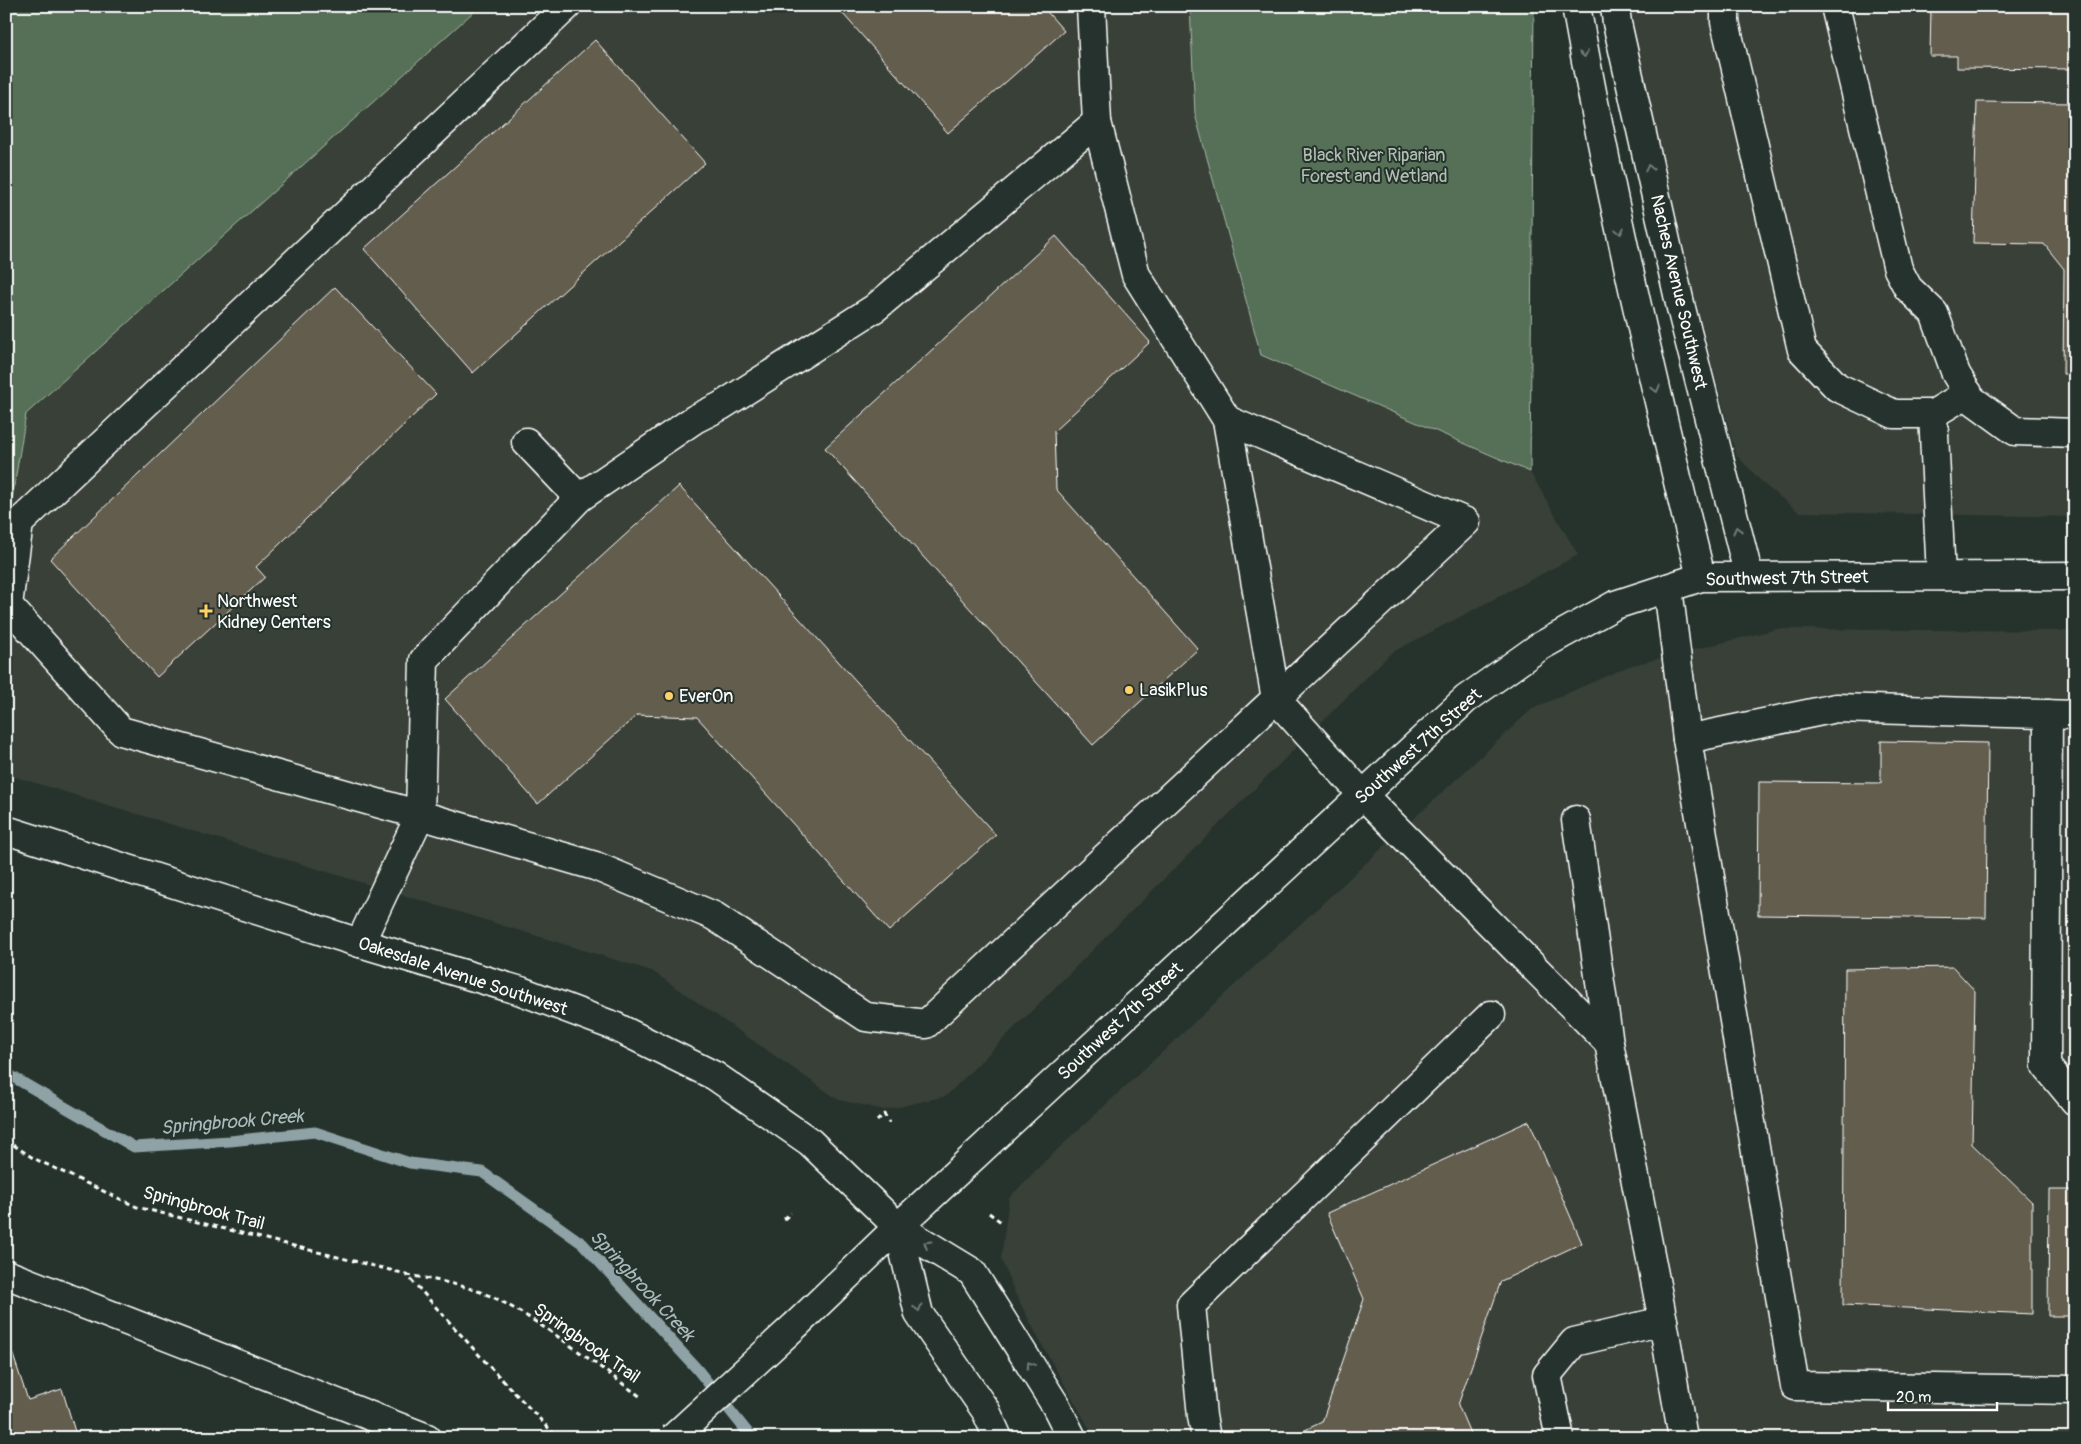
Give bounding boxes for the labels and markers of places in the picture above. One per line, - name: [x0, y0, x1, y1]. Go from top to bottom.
- place label: Northwest Kidney Centers: [217, 590, 331, 634]
- marker: Northwest Kidney Centers: [199, 604, 213, 618]
- place label: LasikPlus: [1139, 679, 1208, 702]
- marker: LasikPlus: [1123, 684, 1135, 696]
- place label: EverOn: [679, 685, 733, 708]
- marker: EverOn: [663, 690, 675, 702]

